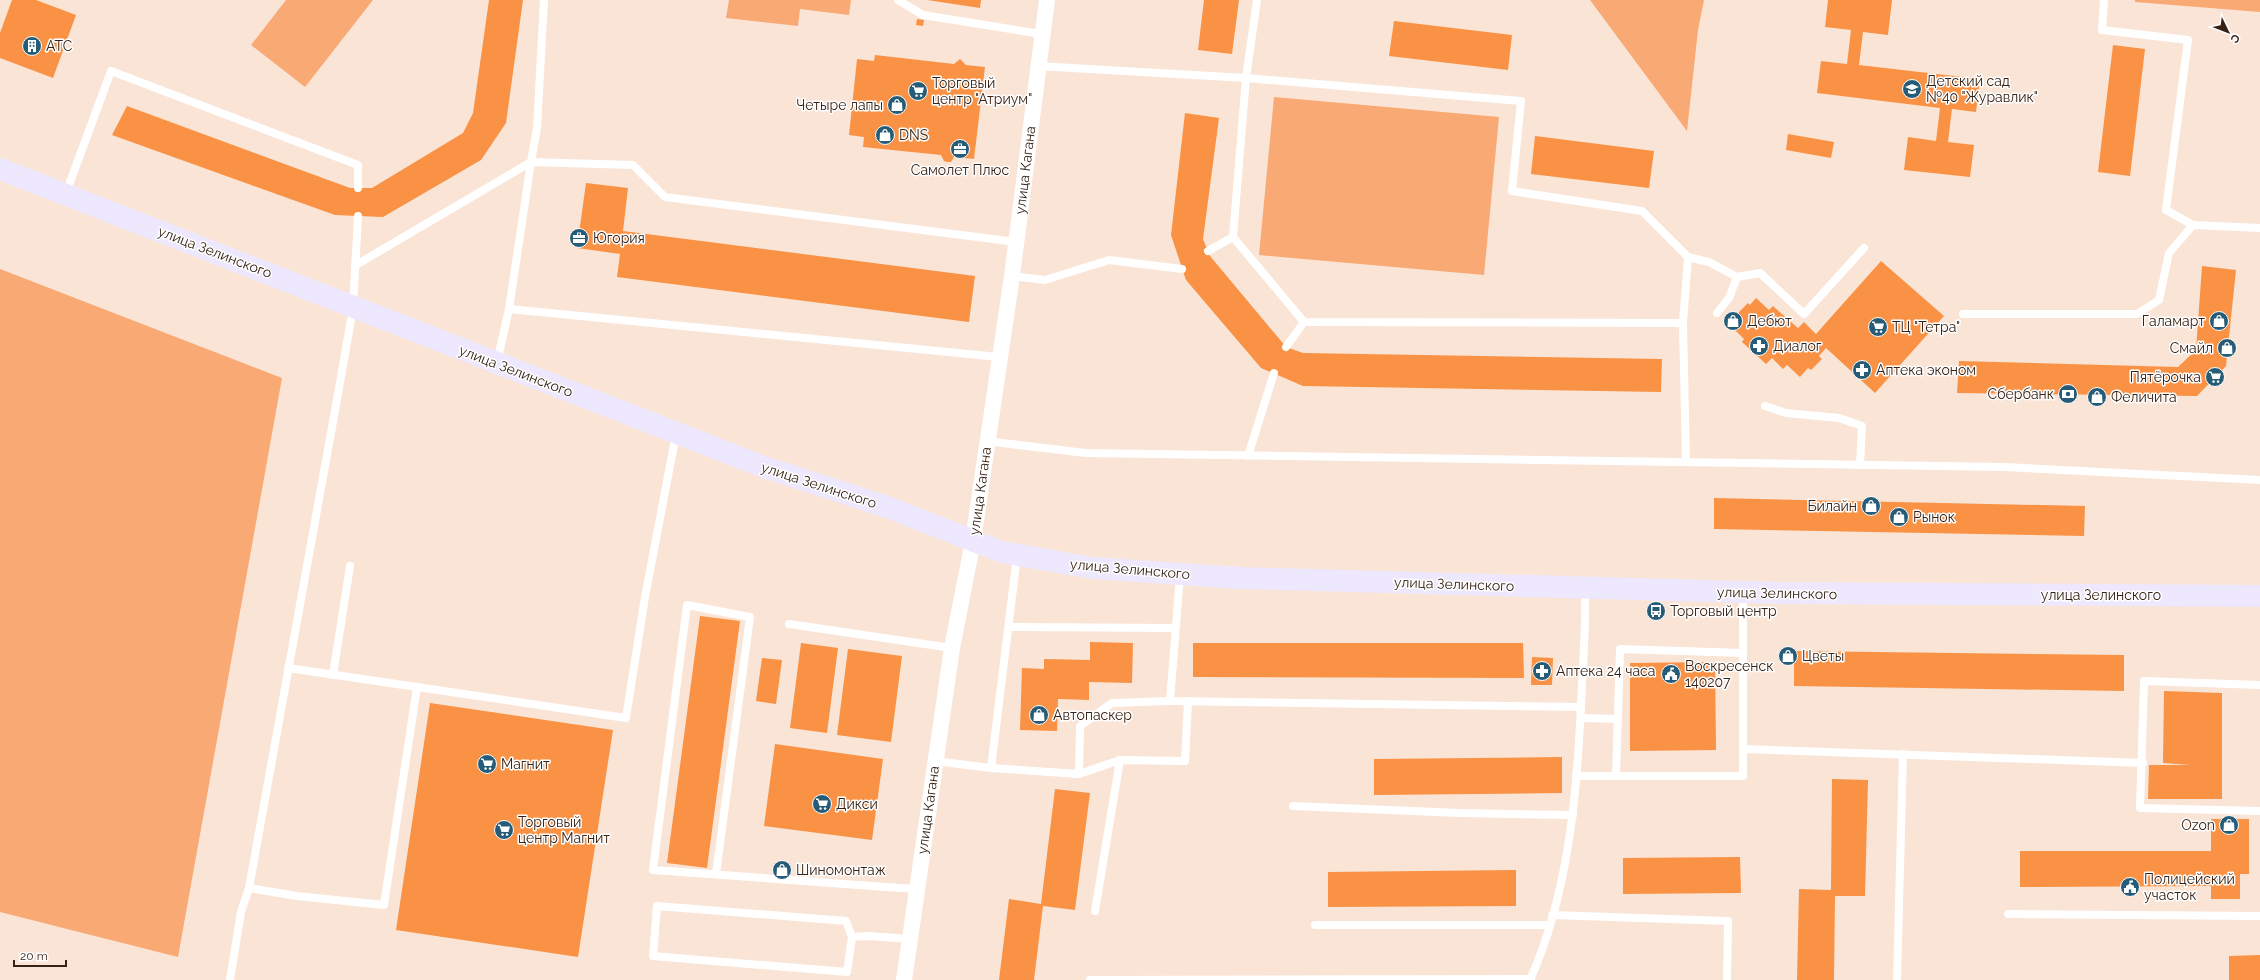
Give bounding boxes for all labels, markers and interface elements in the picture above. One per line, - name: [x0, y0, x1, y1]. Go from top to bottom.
- north arrow: [2208, 12, 2248, 52]
- text: С: [2227, 31, 2242, 46]
- building icon: АТС: [21, 35, 43, 57]
- place label: АТС: [46, 38, 73, 54]
- place label: Детский сад №40 "Журавлик": [1926, 73, 2038, 105]
- place label: Торговый центр "Атриум": [932, 75, 1032, 107]
- school or university icon: Детский сад №40 "Журавлик": [1901, 78, 1923, 100]
- supermarket icon: Торговый центр "Атриум": [907, 80, 929, 102]
- shop icon: Четыре лапы: [886, 94, 908, 116]
- place label: Четыре лапы: [796, 97, 883, 113]
- shop icon: DNS: [874, 124, 896, 146]
- street label: улица Кагана: [1012, 125, 1038, 215]
- place label: DNS: [899, 127, 929, 143]
- office icon: Самолет Плюс: [949, 138, 971, 160]
- place label: Самолет Плюс: [911, 162, 1009, 178]
- street label: улица Зелинского: [156, 223, 274, 281]
- office icon: Югория: [568, 227, 590, 249]
- place label: Югория: [593, 230, 645, 246]
- shop icon: Дебют: [1722, 310, 1744, 332]
- shop icon: Галамарт: [2208, 310, 2230, 332]
- place label: Дебют: [1747, 313, 1792, 329]
- place label: Галамарт: [2142, 313, 2205, 329]
- supermarket icon: ТЦ "Тетра": [1867, 316, 1889, 338]
- place label: ТЦ "Тетра": [1892, 319, 1960, 335]
- pharmacy icon: Диалог: [1748, 335, 1770, 357]
- shop icon: Смайл: [2216, 337, 2238, 359]
- place label: Диалог: [1773, 338, 1822, 354]
- place label: Смайл: [2170, 340, 2213, 356]
- street label: улица Зелинского: [457, 342, 575, 400]
- pharmacy icon: Аптека эконом: [1851, 359, 1873, 381]
- place label: Аптека эконом: [1876, 362, 1976, 378]
- supermarket icon: Пятёрочка: [2204, 366, 2226, 388]
- place label: Пятёрочка: [2130, 369, 2201, 385]
- bank icon: Сбербанк: [2057, 383, 2079, 405]
- place label: Сбербанк: [1987, 386, 2054, 402]
- shop icon: Феличита: [2086, 386, 2108, 408]
- place label: Феличита: [2111, 389, 2177, 405]
- street label: улица Кагана: [966, 446, 994, 536]
- street label: улица Зелинского: [759, 459, 879, 511]
- shop icon: Билайн: [1860, 495, 1882, 517]
- place label: Билайн: [1807, 498, 1857, 514]
- shop icon: Рынок: [1888, 506, 1910, 528]
- place label: Рынок: [1913, 509, 1955, 525]
- street label: улица Зелинского: [1069, 556, 1191, 582]
- street label: улица Зелинского: [1394, 574, 1514, 594]
- street label: улица Зелинского: [1717, 584, 1837, 602]
- street label: улица Зелинского: [2041, 587, 2161, 603]
- bus stop icon: Торговый центр: [1645, 600, 1667, 622]
- place label: Торговый центр: [1670, 603, 1777, 619]
- shop icon: Цветы: [1777, 645, 1799, 667]
- place label: Цветы: [1802, 648, 1844, 664]
- place label: Воскресенск 140207: [1685, 658, 1773, 690]
- pharmacy icon: Аптека 24 часа: [1531, 660, 1553, 682]
- place label: Аптека 24 часа: [1556, 663, 1655, 679]
- public building icon: Воскресенск 140207: [1660, 663, 1682, 685]
- shop icon: Автопаскер: [1028, 704, 1050, 726]
- place label: Автопаскер: [1053, 707, 1132, 723]
- supermarket icon: Магнит: [476, 753, 498, 775]
- place label: Магнит: [501, 756, 550, 772]
- street label: улица Кагана: [914, 765, 942, 855]
- supermarket icon: Дикси: [811, 793, 833, 815]
- place label: Дикси: [836, 796, 878, 812]
- place label: Торговый центр Магнит: [518, 814, 610, 846]
- shop icon: Ozon: [2218, 814, 2240, 836]
- place label: Ozon: [2181, 817, 2215, 833]
- supermarket icon: Торговый центр Магнит: [493, 819, 515, 841]
- shop icon: Шиномонтаж: [771, 859, 793, 881]
- place label: Шиномонтаж: [796, 862, 886, 878]
- place label: Полицейский участок: [2144, 871, 2235, 903]
- public building icon: Полицейский участок: [2119, 876, 2141, 898]
- scale bar: [14, 942, 66, 968]
- text: 20 m: [20, 949, 48, 963]

